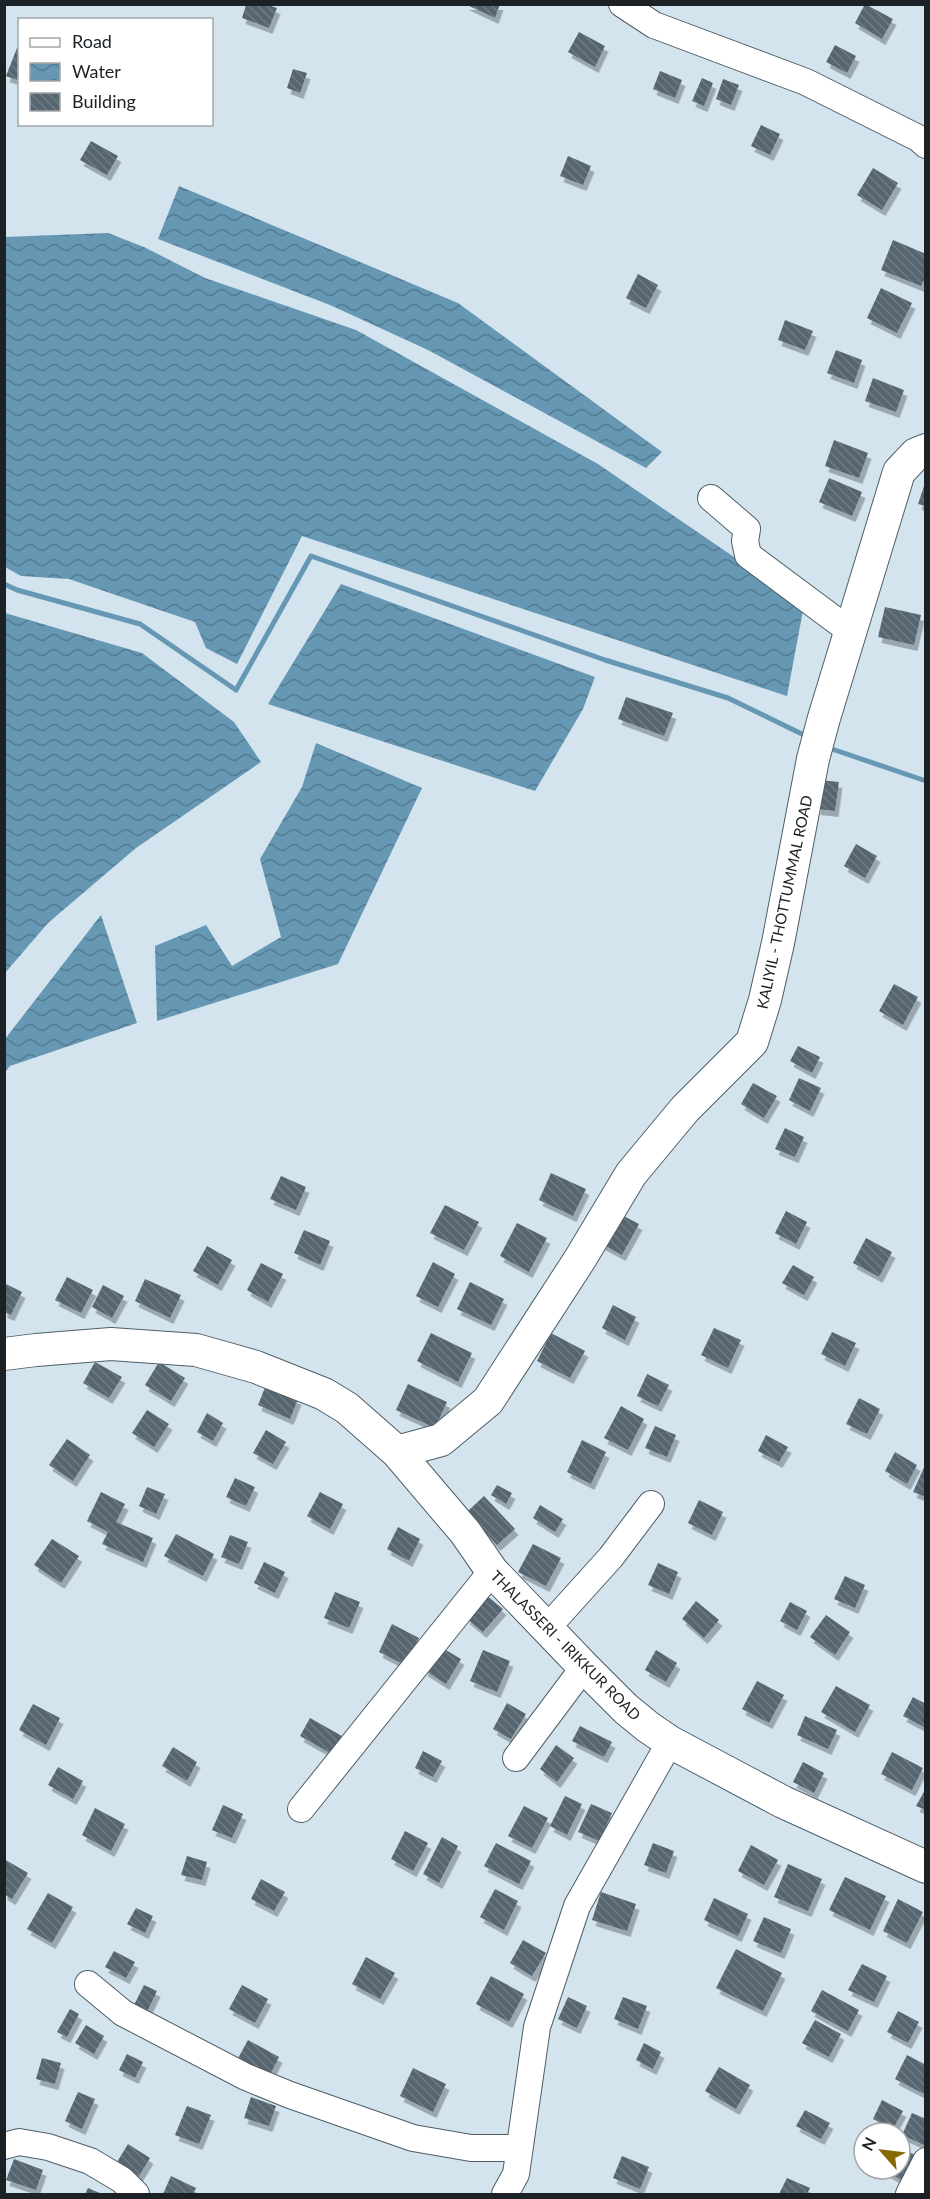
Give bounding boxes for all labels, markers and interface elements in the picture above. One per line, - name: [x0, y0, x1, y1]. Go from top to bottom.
- legend: [18, 18, 213, 126]
- text: Road: [72, 30, 112, 52]
- text: Water: [72, 60, 121, 82]
- text: Building: [72, 90, 136, 112]
- street label: KALIYIL - THOTTUMMAL ROAD: [753, 794, 815, 1010]
- street label: THALASSERI - IRIKKUR ROAD: [487, 1566, 645, 1724]
- north arrow: [852, 2121, 912, 2181]
- text: N: [857, 2134, 880, 2154]

